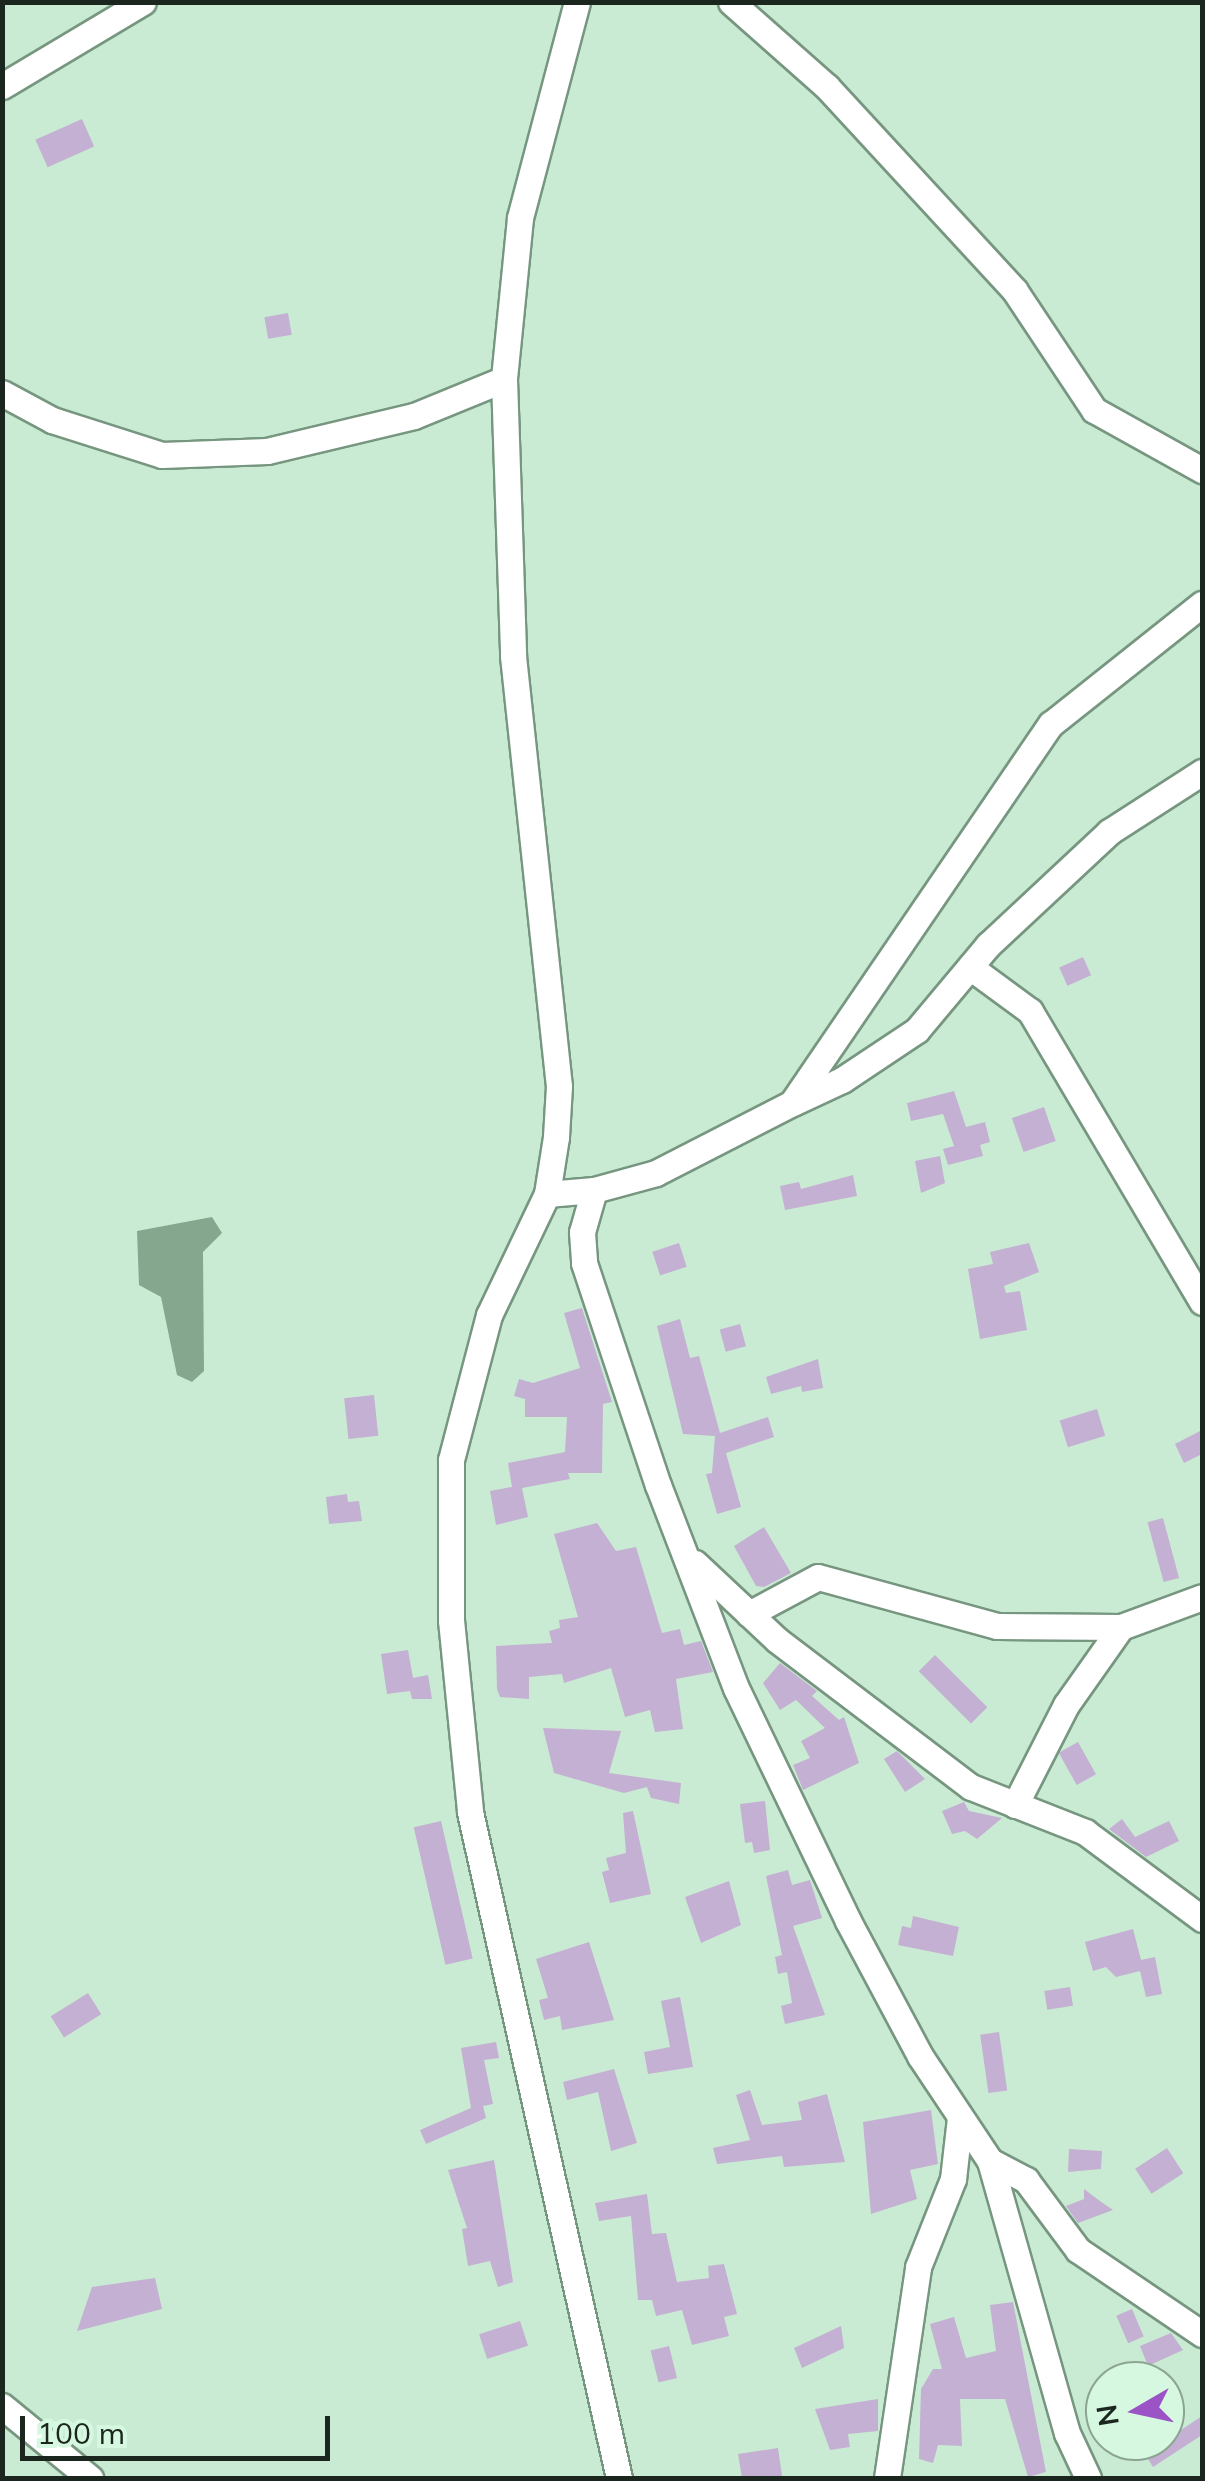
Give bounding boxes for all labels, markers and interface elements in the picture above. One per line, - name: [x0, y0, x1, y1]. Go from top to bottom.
- north arrow: [1085, 2361, 1185, 2461]
- scale bar: [25, 2396, 335, 2458]
- text: N: [1088, 2402, 1126, 2429]
- text: 100 m: [37, 2414, 125, 2452]

